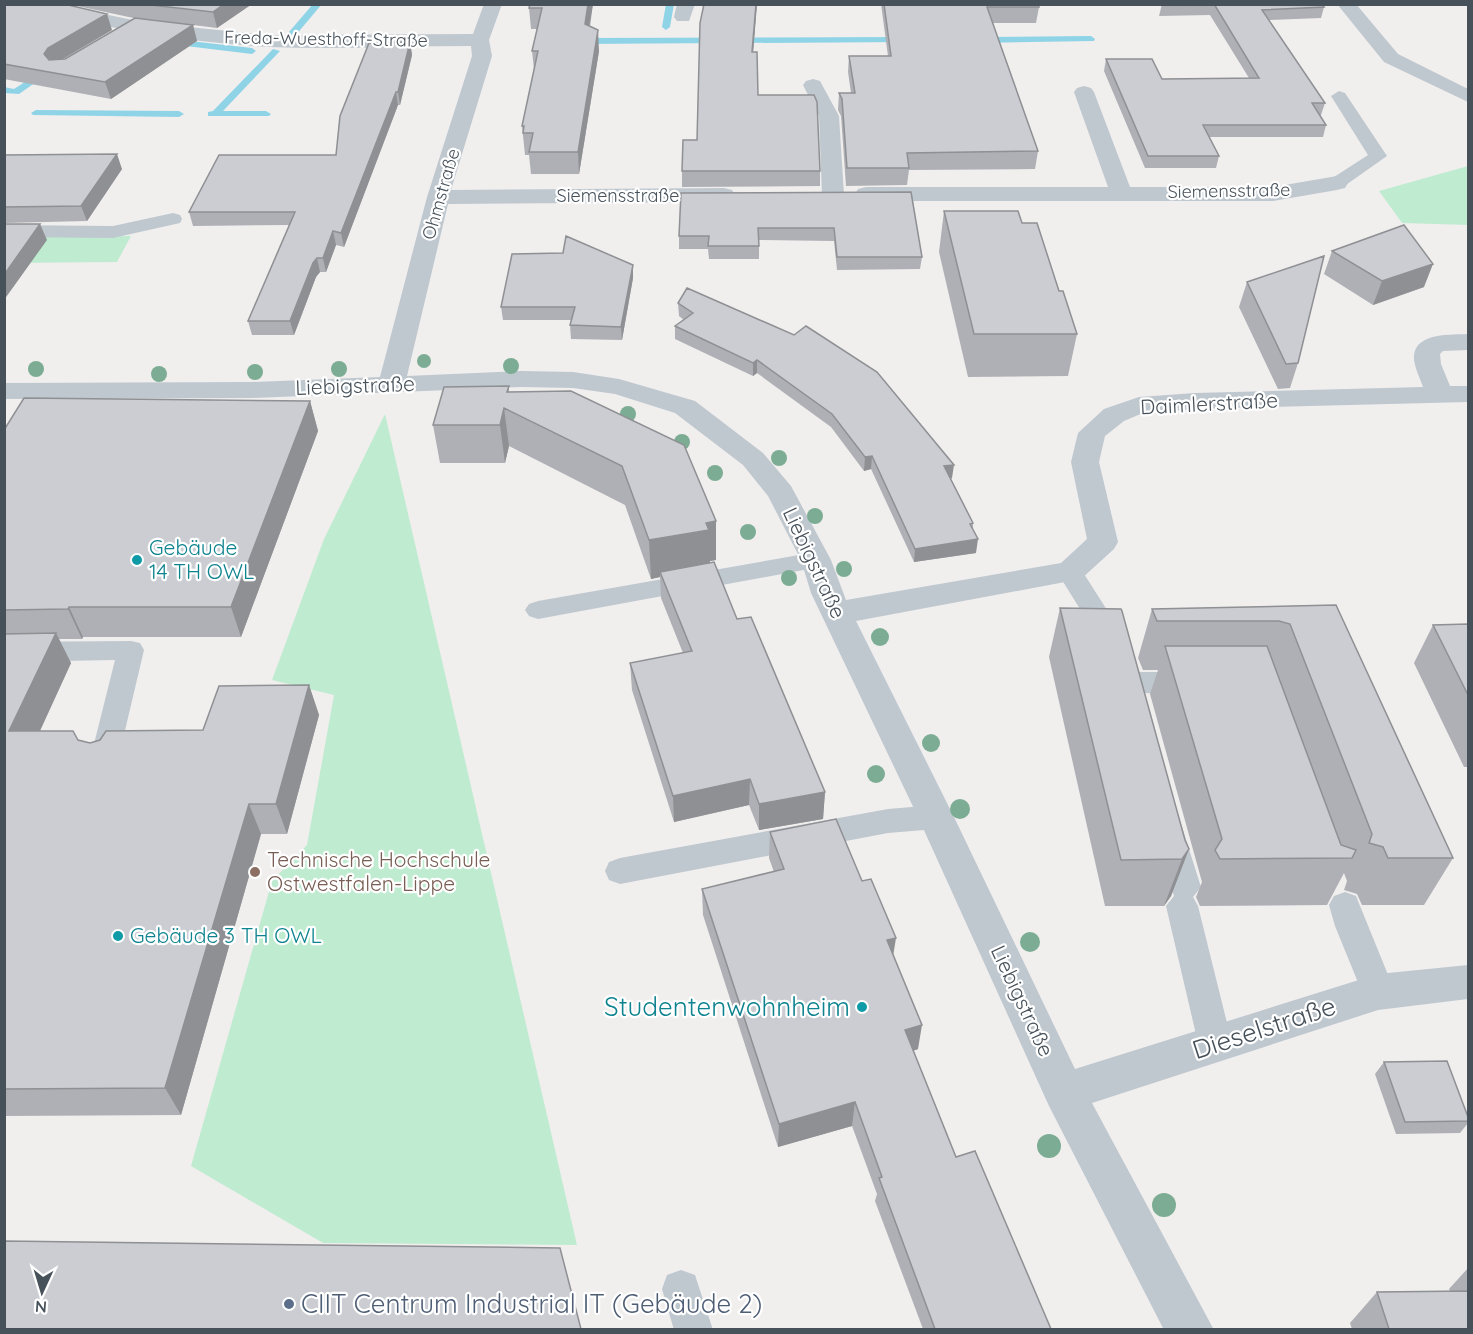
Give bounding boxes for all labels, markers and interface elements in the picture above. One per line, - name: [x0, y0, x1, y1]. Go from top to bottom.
- street label: Freda-Wuesthoff-Straße: [224, 25, 428, 52]
- street label: Ohmstraße: [417, 146, 464, 242]
- street label: Siemensstraße: [1167, 178, 1291, 203]
- street label: Siemensstraße: [557, 184, 679, 207]
- street label: Liebigstraße: [295, 370, 415, 400]
- street label: Daimlerstraße: [1139, 386, 1279, 420]
- street label: Liebigstraße: [778, 503, 852, 622]
- place label: Gebäude 14 TH OWL: [149, 534, 254, 584]
- marker: Gebäude 14 TH OWL: [130, 553, 144, 567]
- place label: Technische Hochschule Ostwestfalen-Lippe: [267, 846, 490, 896]
- marker: Technische Hochschule Ostwestfalen-Lippe: [248, 865, 262, 879]
- place label: Gebäude 3 TH OWL: [130, 922, 322, 948]
- marker: Gebäude 3 TH OWL: [111, 929, 125, 943]
- street label: Liebigstraße: [986, 941, 1060, 1060]
- street label: Dieselstraße: [1188, 989, 1340, 1066]
- place label: Studentenwohnheim: [604, 990, 850, 1023]
- marker: Studentenwohnheim: [855, 1000, 869, 1014]
- north arrow: [12, 1262, 72, 1322]
- place label: CIIT Centrum Industrial IT (Gebäude 2): [301, 1287, 762, 1320]
- text: N: [34, 1297, 48, 1317]
- marker: CIIT Centrum Industrial IT (Gebäude 2): [282, 1297, 296, 1311]

